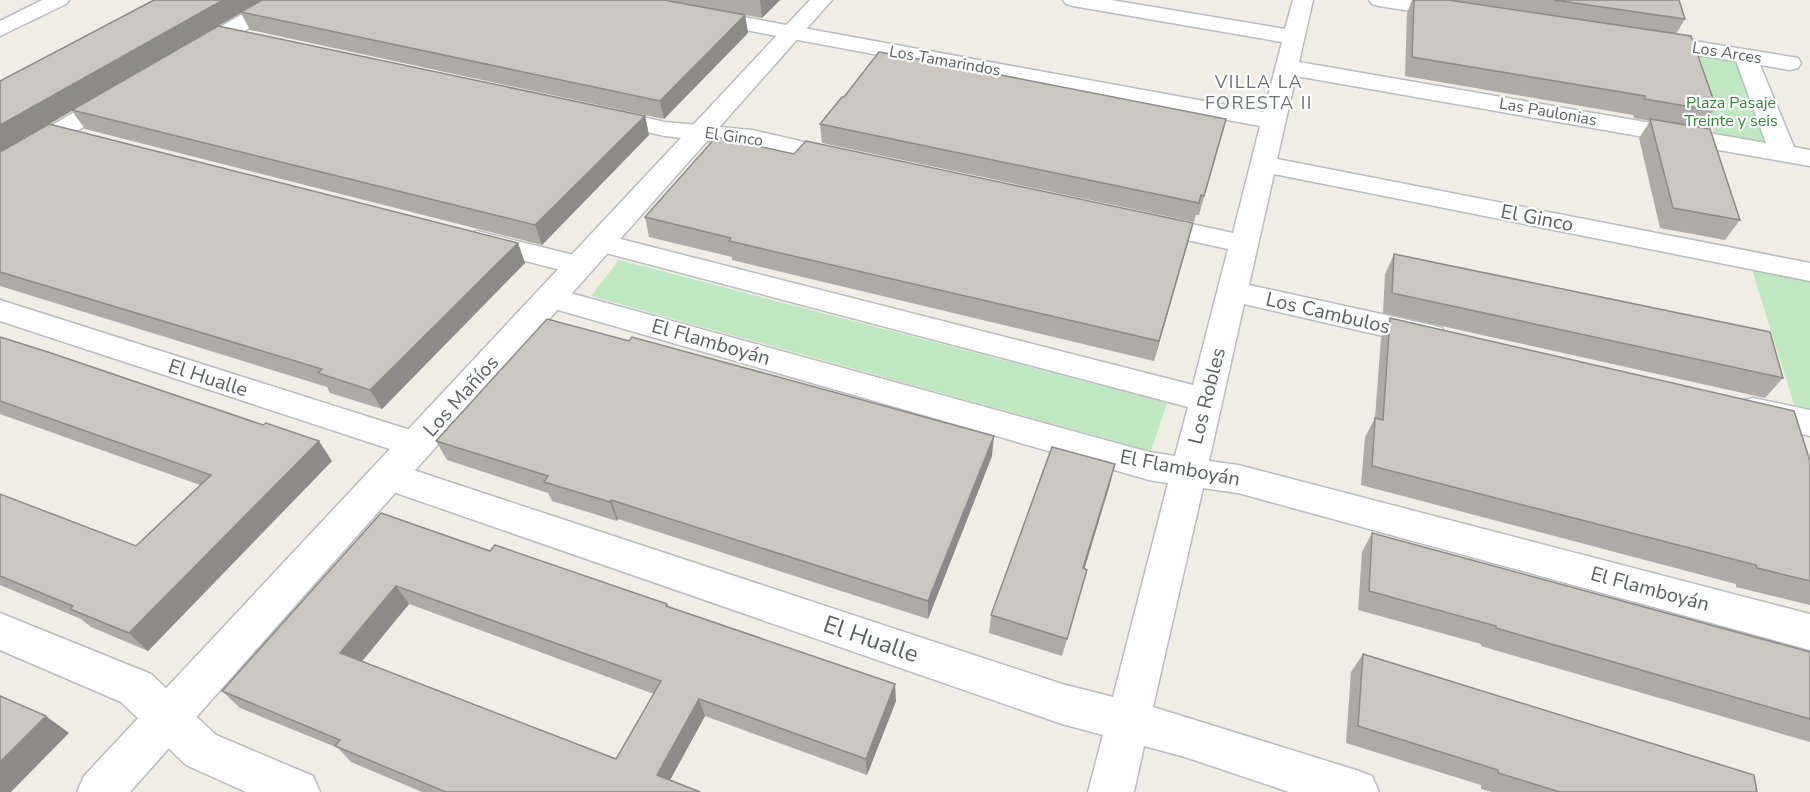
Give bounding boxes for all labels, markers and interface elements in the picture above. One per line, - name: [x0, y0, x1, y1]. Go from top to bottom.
- street label: Los Arces: [1691, 37, 1763, 69]
- street label: Los Tamarindos: [888, 40, 1002, 82]
- district label: VILLA LA FORESTA II: [1205, 70, 1313, 115]
- park label: Plaza Pasaje Treinte y seis: [1684, 92, 1778, 132]
- street label: Las Paulonias: [1497, 93, 1599, 131]
- street label: El Ginco: [703, 122, 765, 152]
- street label: El Ginco: [1498, 198, 1576, 238]
- street label: Los Cambulos: [1263, 286, 1393, 340]
- street label: El Flamboyán: [649, 312, 773, 372]
- street label: Los Robles: [1182, 345, 1232, 447]
- street label: Los Mañíos: [417, 349, 505, 443]
- street label: El Hualle: [165, 352, 251, 404]
- street label: El Flamboyán: [1118, 443, 1242, 493]
- street label: El Flamboyán: [1588, 560, 1712, 618]
- street label: El Hualle: [819, 608, 923, 670]

